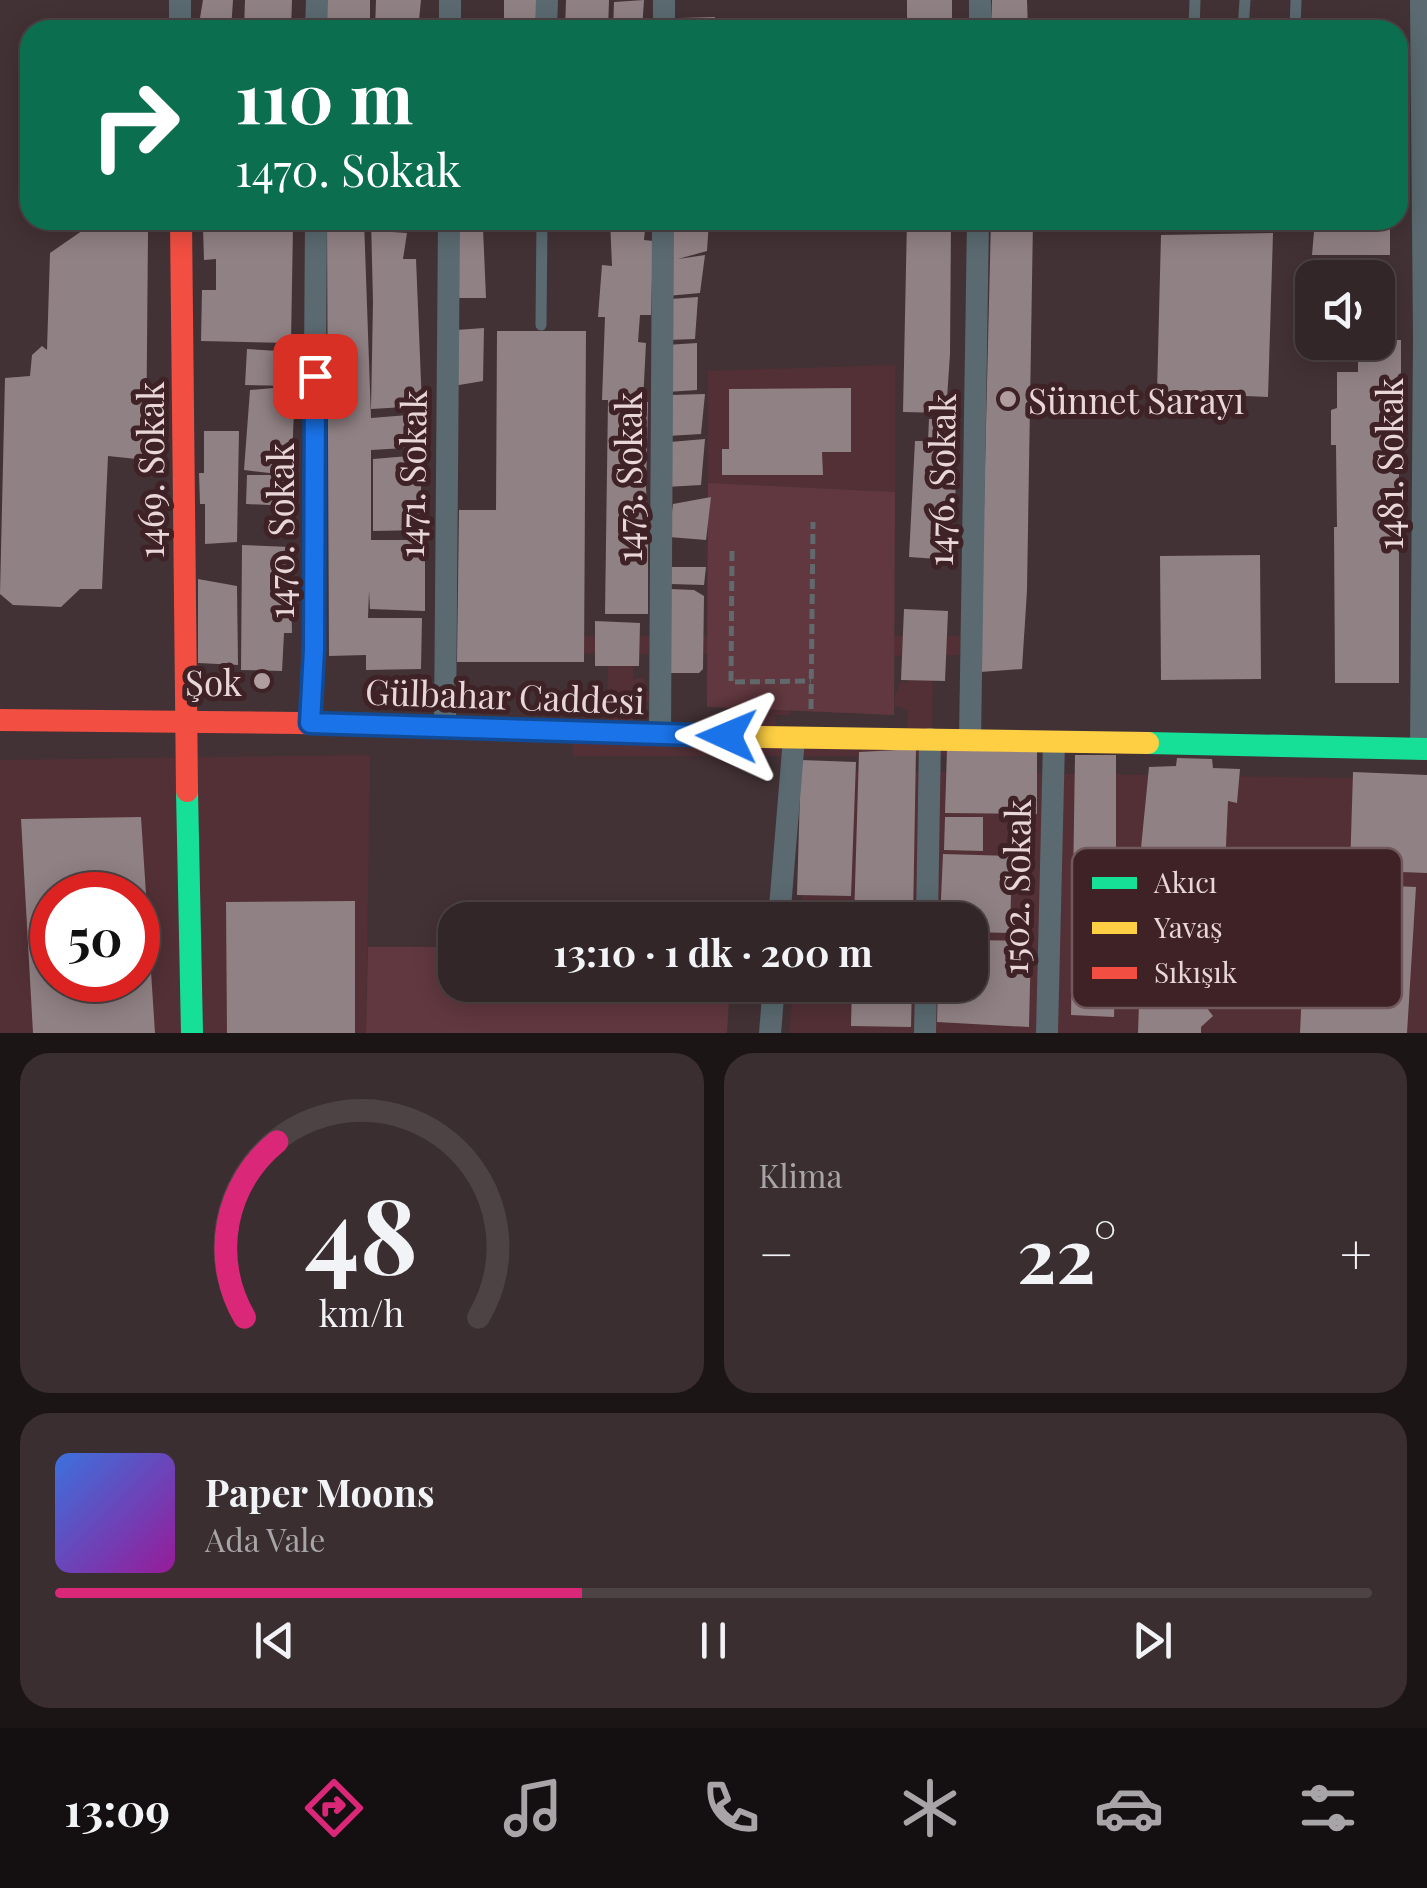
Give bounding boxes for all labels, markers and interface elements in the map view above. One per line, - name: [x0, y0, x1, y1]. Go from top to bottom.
- text: 110 m: [235, 48, 413, 142]
- icon: right: [70, 60, 200, 190]
- text: 1470. Sokak: [235, 138, 461, 198]
- map controls: [1295, 260, 1395, 360]
- button: sound: [1295, 260, 1395, 360]
- pin: [273, 334, 358, 419]
- icon: arrive: [288, 349, 343, 404]
- place label: Sünnet Sarayı: [1028, 376, 1244, 423]
- street label: 1481. Sokak: [1365, 378, 1412, 550]
- street label: 1469. Sokak: [126, 382, 173, 559]
- marker: Sünnet Sarayı: [997, 388, 1019, 410]
- street label: 1471. Sokak: [386, 390, 436, 558]
- street label: 1473. Sokak: [604, 392, 651, 562]
- street label: 1476. Sokak: [915, 393, 965, 567]
- street label: 1470. Sokak: [256, 443, 303, 619]
- place label: Şok: [185, 658, 242, 705]
- street label: Gülbahar Caddesi: [365, 667, 645, 723]
- marker: Şok: [251, 670, 273, 692]
- position arrow: [675, 684, 779, 788]
- street label: 1502. Sokak: [990, 799, 1040, 975]
- legend: [1072, 848, 1402, 1008]
- text: Akıcı: [1153, 863, 1217, 900]
- speed limit sign: 50: [30, 872, 160, 1002]
- text: Yavaş: [1153, 908, 1223, 945]
- text: 13:10 · 1 dk · 200 m: [553, 926, 873, 977]
- text: Sıkışık: [1154, 953, 1238, 990]
- text: Klima: [759, 1153, 842, 1196]
- text: 48: [305, 1162, 418, 1301]
- text: 22°: [1017, 1202, 1117, 1302]
- text: −: [759, 1215, 794, 1289]
- text: +: [1340, 1215, 1372, 1289]
- text: km/h: [319, 1288, 405, 1336]
- text: Paper Moons: [205, 1466, 434, 1517]
- text: Ada Vale: [205, 1517, 325, 1560]
- icon: previous: [247, 1613, 302, 1668]
- icon: pause: [686, 1613, 741, 1668]
- icon: next: [1125, 1613, 1180, 1668]
- icon: directions: [299, 1773, 369, 1843]
- icon: music: [498, 1773, 568, 1843]
- icon: phone: [696, 1773, 766, 1843]
- icon: climate: [895, 1773, 965, 1843]
- icon: car: [1094, 1773, 1164, 1843]
- icon: filters: [1293, 1773, 1363, 1843]
- text: 13:09: [64, 1778, 170, 1838]

